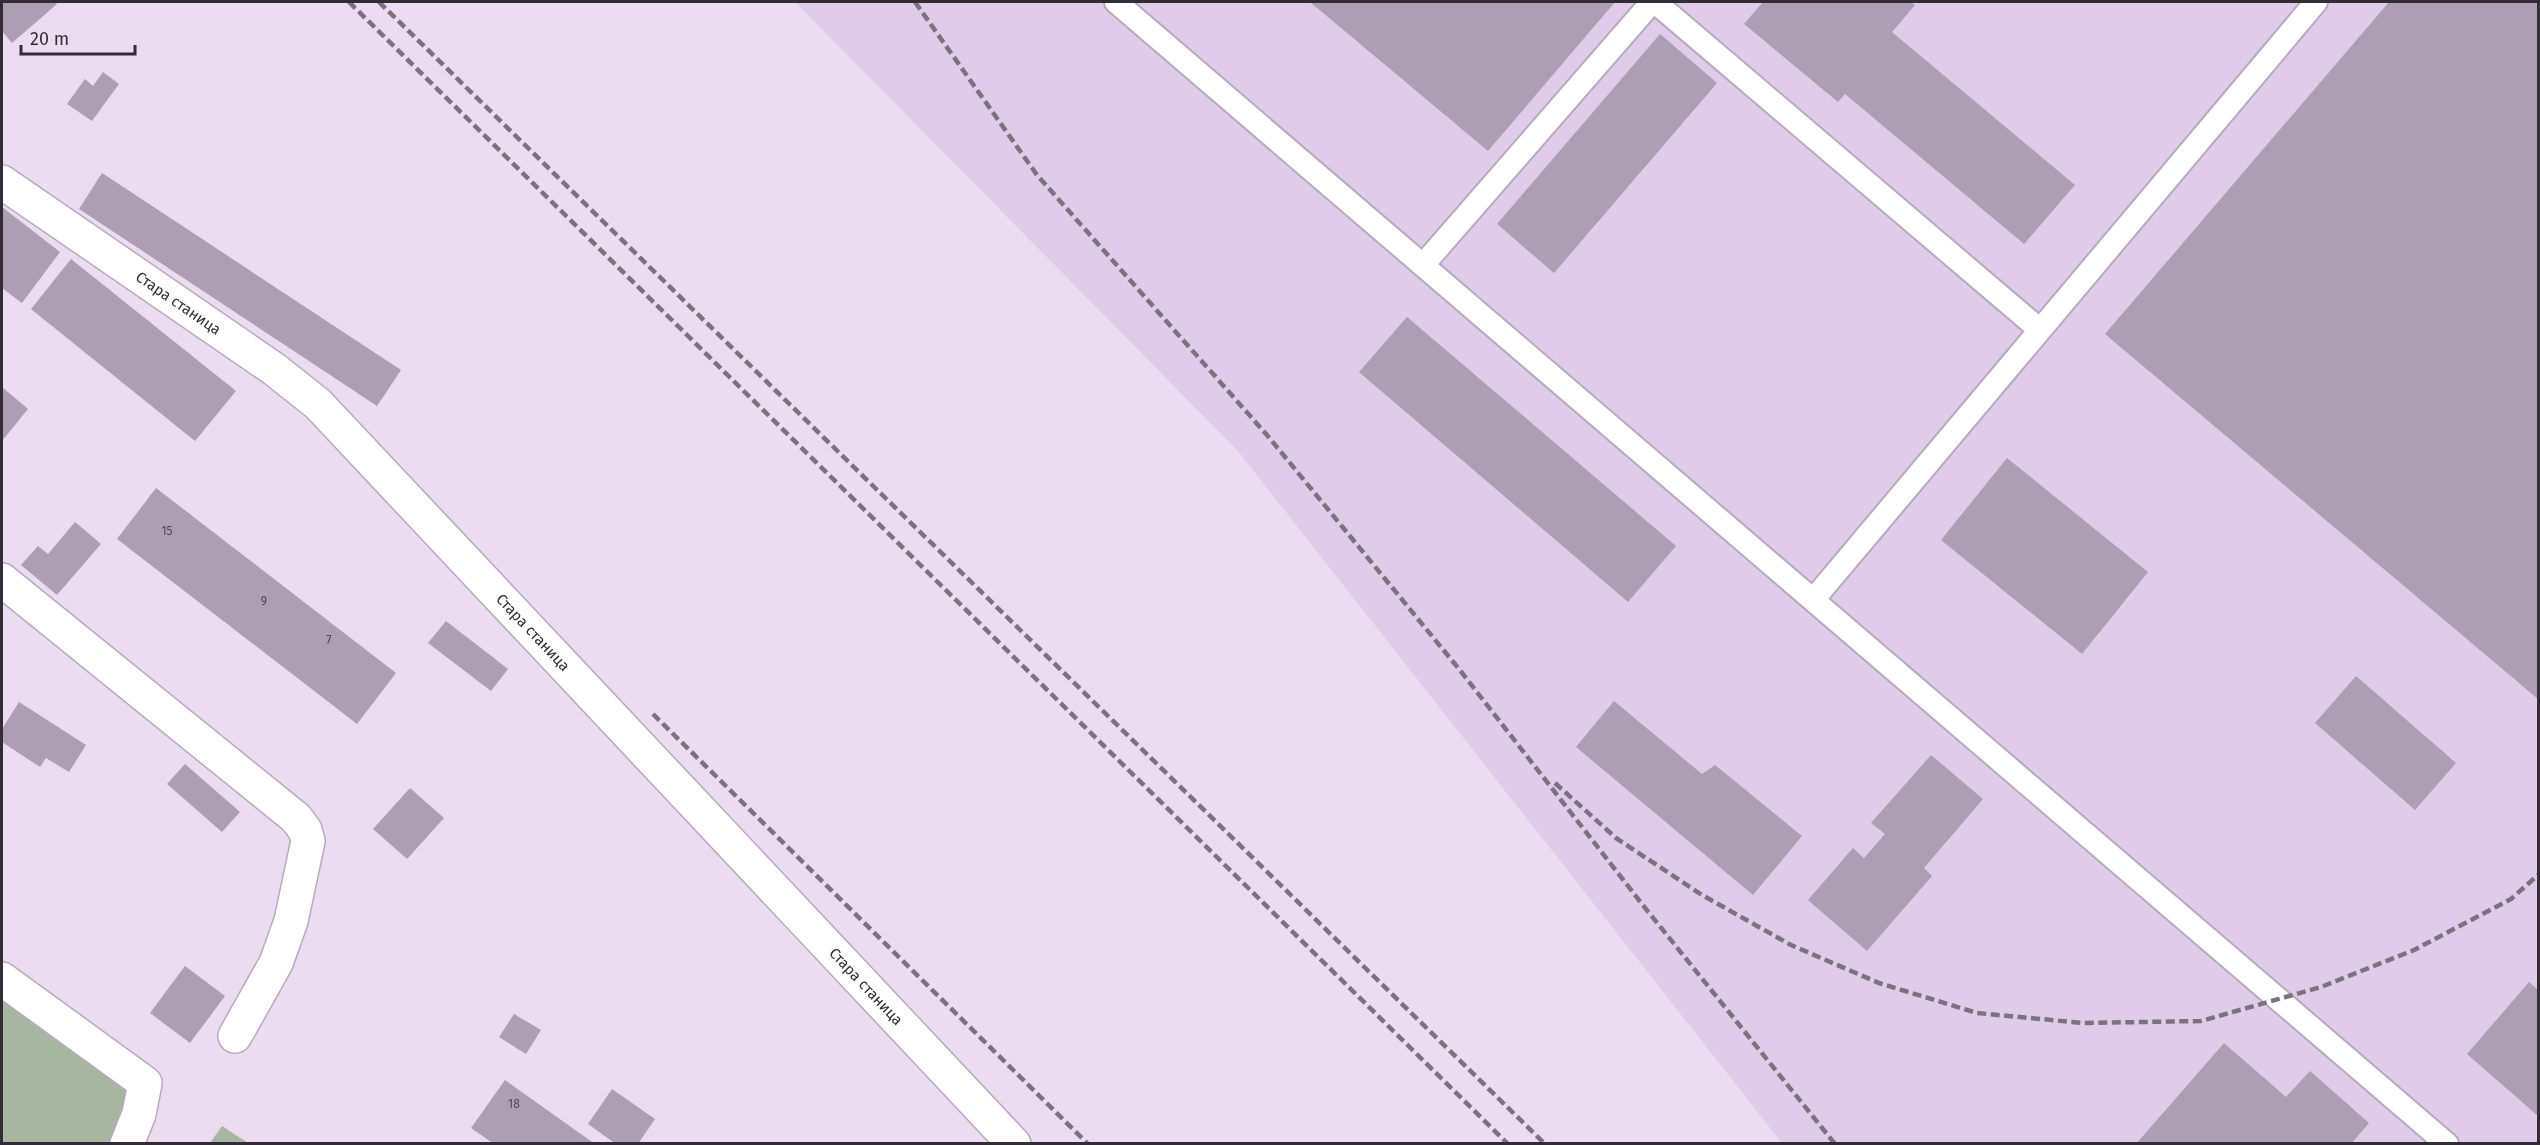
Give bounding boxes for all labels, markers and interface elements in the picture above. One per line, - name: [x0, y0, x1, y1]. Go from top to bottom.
- scale bar: [21, 18, 135, 56]
- text: 20 m: [30, 28, 69, 50]
- street label: Стара станица: [132, 268, 224, 339]
- house number: 15: [161, 524, 173, 538]
- street label: Стара станица: [492, 590, 573, 675]
- house number: 9: [261, 594, 267, 608]
- house number: 7: [326, 633, 332, 647]
- street label: Стара станица: [825, 944, 906, 1029]
- house number: 18: [508, 1097, 520, 1111]

